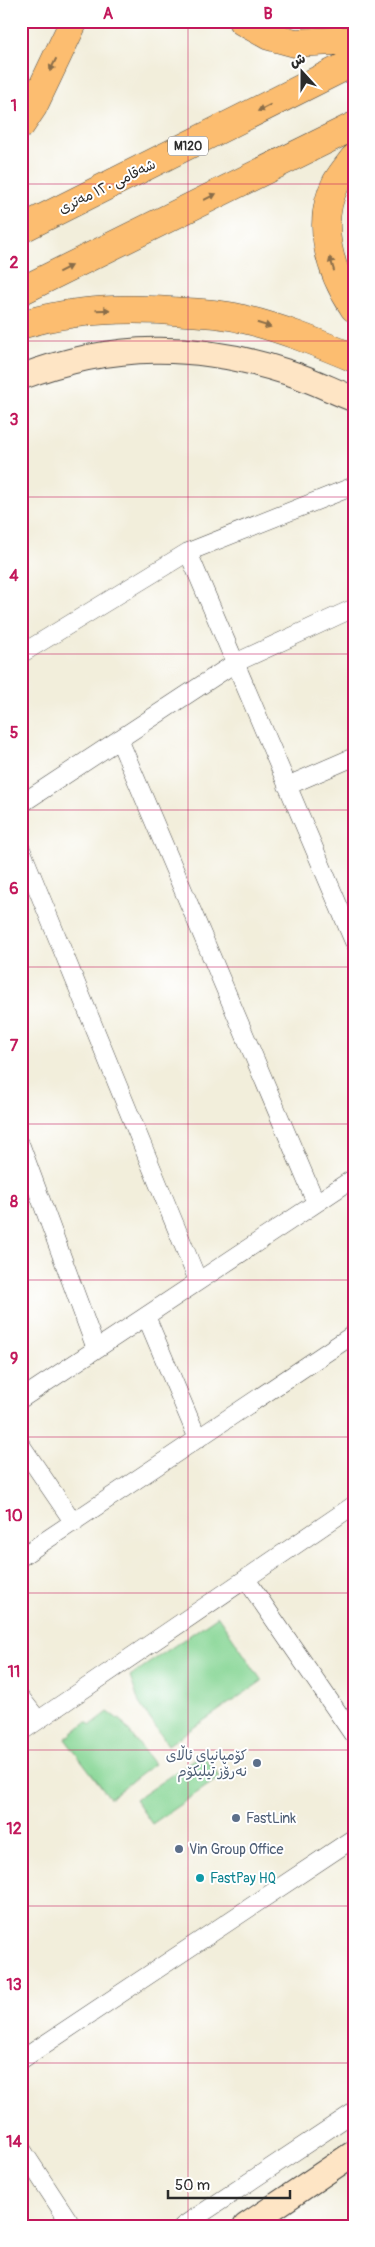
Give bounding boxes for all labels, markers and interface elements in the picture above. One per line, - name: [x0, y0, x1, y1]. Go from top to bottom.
- text: A: [103, 4, 114, 24]
- text: B: [263, 4, 273, 24]
- north arrow: [278, 48, 328, 98]
- text: ش: [287, 50, 308, 71]
- one-way arrow: [49, 58, 57, 72]
- text: 1: [11, 96, 17, 116]
- one-way arrow: [256, 104, 271, 112]
- road number: M120: [168, 136, 208, 156]
- street label: شەقامی ١٢٠ مەتری: [56, 156, 159, 217]
- one-way arrow: [203, 193, 217, 201]
- text: 2: [10, 253, 19, 273]
- one-way arrow: [327, 257, 335, 272]
- one-way arrow: [58, 265, 72, 273]
- one-way arrow: [96, 306, 112, 314]
- one-way arrow: [257, 322, 272, 330]
- text: 3: [10, 410, 19, 430]
- text: 4: [9, 566, 19, 586]
- text: 5: [10, 723, 19, 743]
- text: 6: [9, 879, 19, 899]
- text: 7: [10, 1036, 19, 1056]
- text: 8: [10, 1192, 18, 1212]
- text: 9: [10, 1349, 18, 1369]
- text: 10: [5, 1506, 23, 1526]
- text: 11: [8, 1662, 20, 1682]
- place label: كۆمپانیای ئاڵای نه‌رۆز تیلیكۆم: [166, 1745, 247, 1783]
- marker: كۆمپانیای ئاڵای نه‌رۆز تیلیكۆم: [251, 1757, 263, 1769]
- place label: FastLink: [246, 1810, 296, 1827]
- marker: FastLink: [230, 1812, 242, 1824]
- text: 12: [6, 1819, 22, 1839]
- place label: Vin Group Office: [189, 1841, 284, 1858]
- marker: Vin Group Office: [173, 1843, 185, 1855]
- place label: FastPay HQ: [210, 1870, 276, 1887]
- marker: FastPay HQ: [194, 1872, 206, 1884]
- text: 13: [6, 1975, 22, 1995]
- text: 14: [6, 2132, 22, 2152]
- scale bar: [168, 2167, 290, 2199]
- text: 50 m: [175, 2176, 210, 2195]

